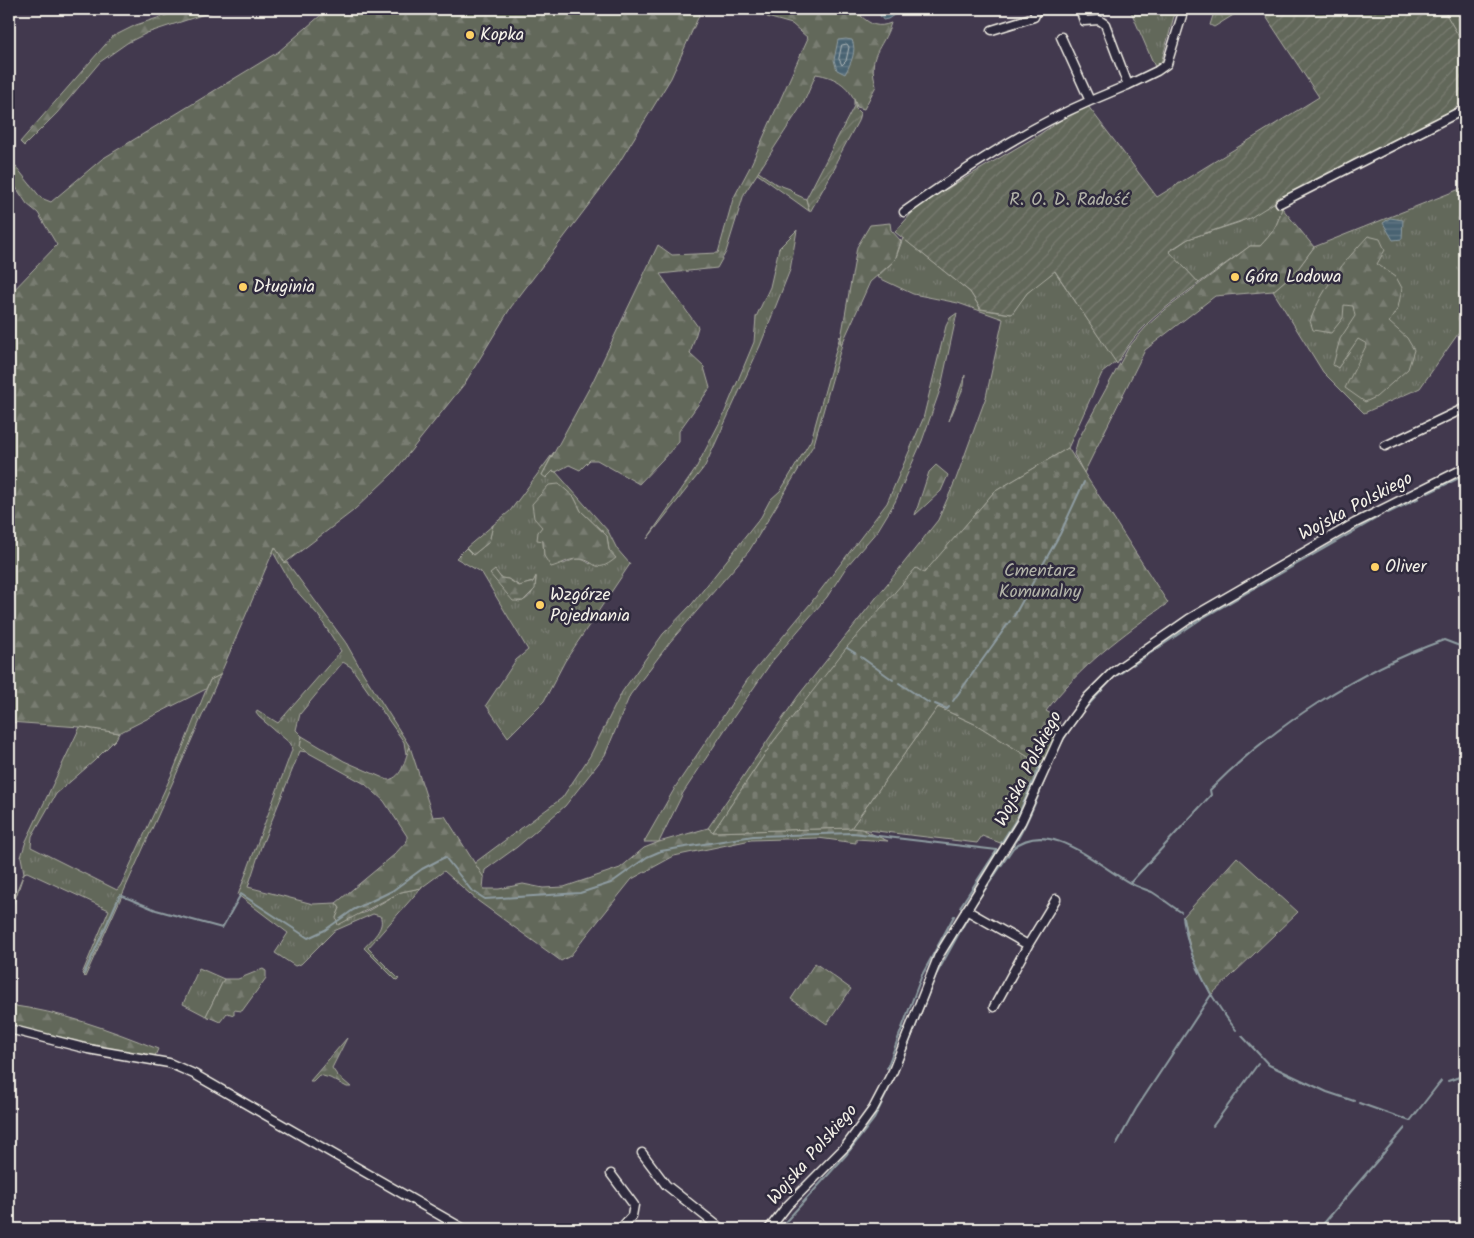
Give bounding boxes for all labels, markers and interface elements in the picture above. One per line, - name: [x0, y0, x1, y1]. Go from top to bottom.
- place label: Kopka: [480, 21, 524, 50]
- marker: Kopka: [464, 29, 476, 41]
- park label: R. O. D. Radość: [1009, 186, 1130, 215]
- place label: Góra Lodowa: [1245, 263, 1341, 292]
- marker: Góra Lodowa: [1229, 271, 1241, 283]
- place label: Długinia: [253, 273, 315, 302]
- marker: Długinia: [237, 281, 249, 293]
- street label: Wojska Polskiego: [1294, 465, 1418, 549]
- place label: Oliver: [1385, 553, 1427, 582]
- park label: Cmentarz Komunalny: [999, 557, 1082, 607]
- marker: Oliver: [1369, 561, 1381, 573]
- place label: Wzgórze Pojednania: [550, 581, 630, 631]
- marker: Wzgórze Pojednania: [534, 599, 546, 611]
- street label: Wojska Polskiego: [987, 706, 1071, 832]
- street label: Wojska Polskiego: [761, 1098, 865, 1212]

